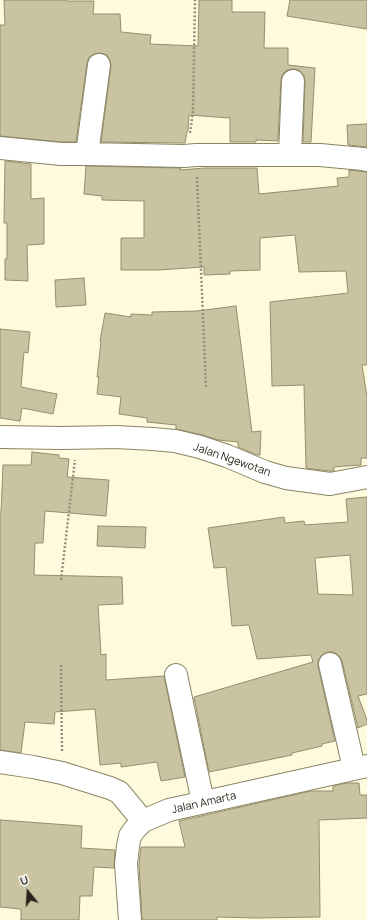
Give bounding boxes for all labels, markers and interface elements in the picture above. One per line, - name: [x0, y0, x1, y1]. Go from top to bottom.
- street label: Jalan Ngewotan: [192, 441, 272, 479]
- street label: Jalan Amarta: [171, 789, 237, 817]
- north arrow: [8, 872, 48, 912]
- text: U: [18, 872, 30, 888]

